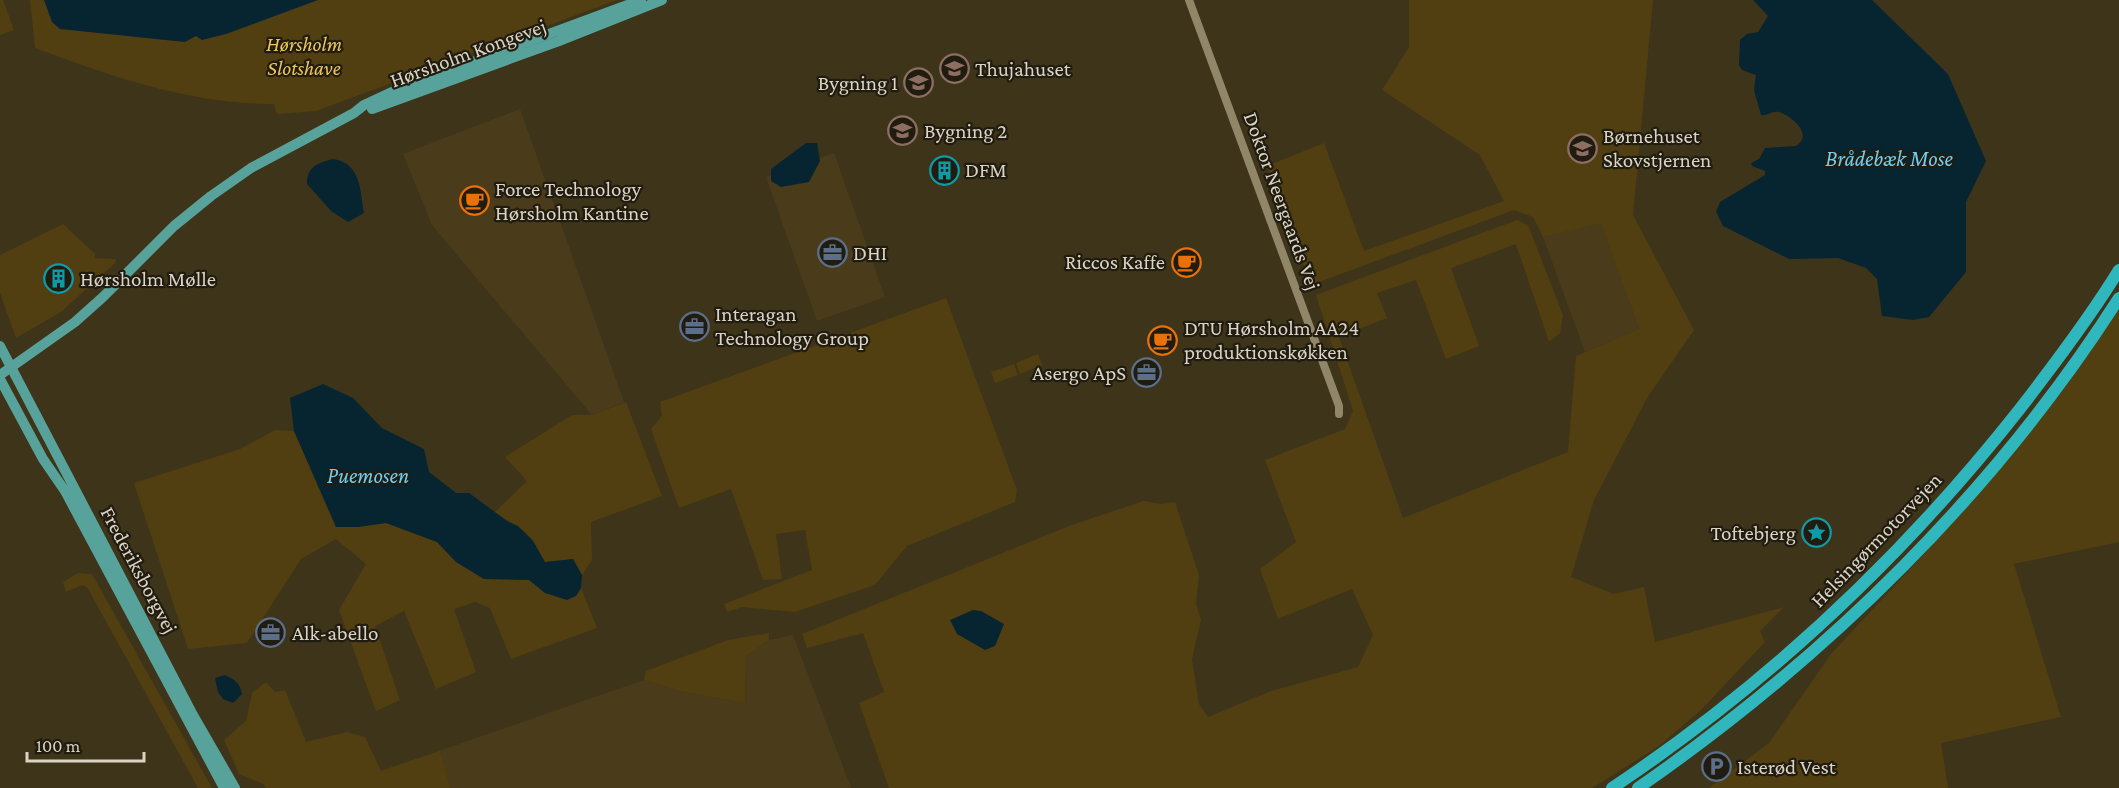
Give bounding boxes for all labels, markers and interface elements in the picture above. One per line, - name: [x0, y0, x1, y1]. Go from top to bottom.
- street label: Hørsholm Kongevej: [387, 14, 549, 92]
- park label: Hørsholm Slotshave: [266, 32, 342, 80]
- school or university icon: Thujahuset: [938, 53, 970, 85]
- place label: Thujahuset: [975, 57, 1072, 81]
- school or university icon: Bygning 1: [903, 67, 935, 99]
- place label: Bygning 1: [818, 71, 898, 95]
- street label: Doktor Neergaards Vej: [1239, 109, 1325, 293]
- school or university icon: Bygning 2: [887, 115, 919, 147]
- place label: Bygning 2: [924, 119, 1007, 143]
- place label: Børnehuset Skovstjernen: [1603, 124, 1711, 172]
- school or university icon: Børnehuset Skovstjernen: [1566, 132, 1598, 164]
- water label: Brådebæk Mose: [1825, 146, 1953, 171]
- building icon: DFM: [928, 154, 960, 186]
- place label: DFM: [965, 158, 1007, 182]
- place label: Force Technology Hørsholm Kantine: [495, 177, 649, 225]
- cafe icon: Force Technology Hørsholm Kantine: [458, 185, 490, 217]
- office icon: DHI: [816, 237, 848, 269]
- place label: DHI: [853, 241, 887, 265]
- cafe icon: Riccos Kaffe: [1170, 246, 1202, 278]
- place label: Riccos Kaffe: [1065, 250, 1165, 274]
- building icon: Hørsholm Mølle: [43, 263, 75, 295]
- place label: Hørsholm Mølle: [80, 267, 216, 291]
- place label: Interagan Technology Group: [715, 302, 869, 350]
- office icon: Interagan Technology Group: [678, 310, 710, 342]
- place label: DTU Hørsholm AA24 produktionskøkken: [1184, 316, 1359, 364]
- cafe icon: DTU Hørsholm AA24 produktionskøkken: [1147, 324, 1179, 356]
- office icon: Asergo ApS: [1131, 357, 1163, 389]
- place label: Asergo ApS: [1032, 361, 1126, 385]
- water label: Puemosen: [327, 463, 409, 488]
- street label: Helsingørmotorvejen: [1806, 468, 1946, 612]
- street label: Frederiksborgvej: [96, 502, 182, 638]
- place icon: Toftebjerg: [1801, 517, 1833, 549]
- place label: Toftebjerg: [1710, 521, 1796, 545]
- office icon: Alk-abello: [255, 617, 287, 649]
- place label: Alk-abello: [292, 621, 378, 645]
- scale bar: [27, 725, 144, 763]
- text: 100 m: [36, 736, 81, 756]
- parking icon: Isterød Vest: [1700, 751, 1732, 783]
- place label: Isterød Vest: [1737, 755, 1837, 779]

